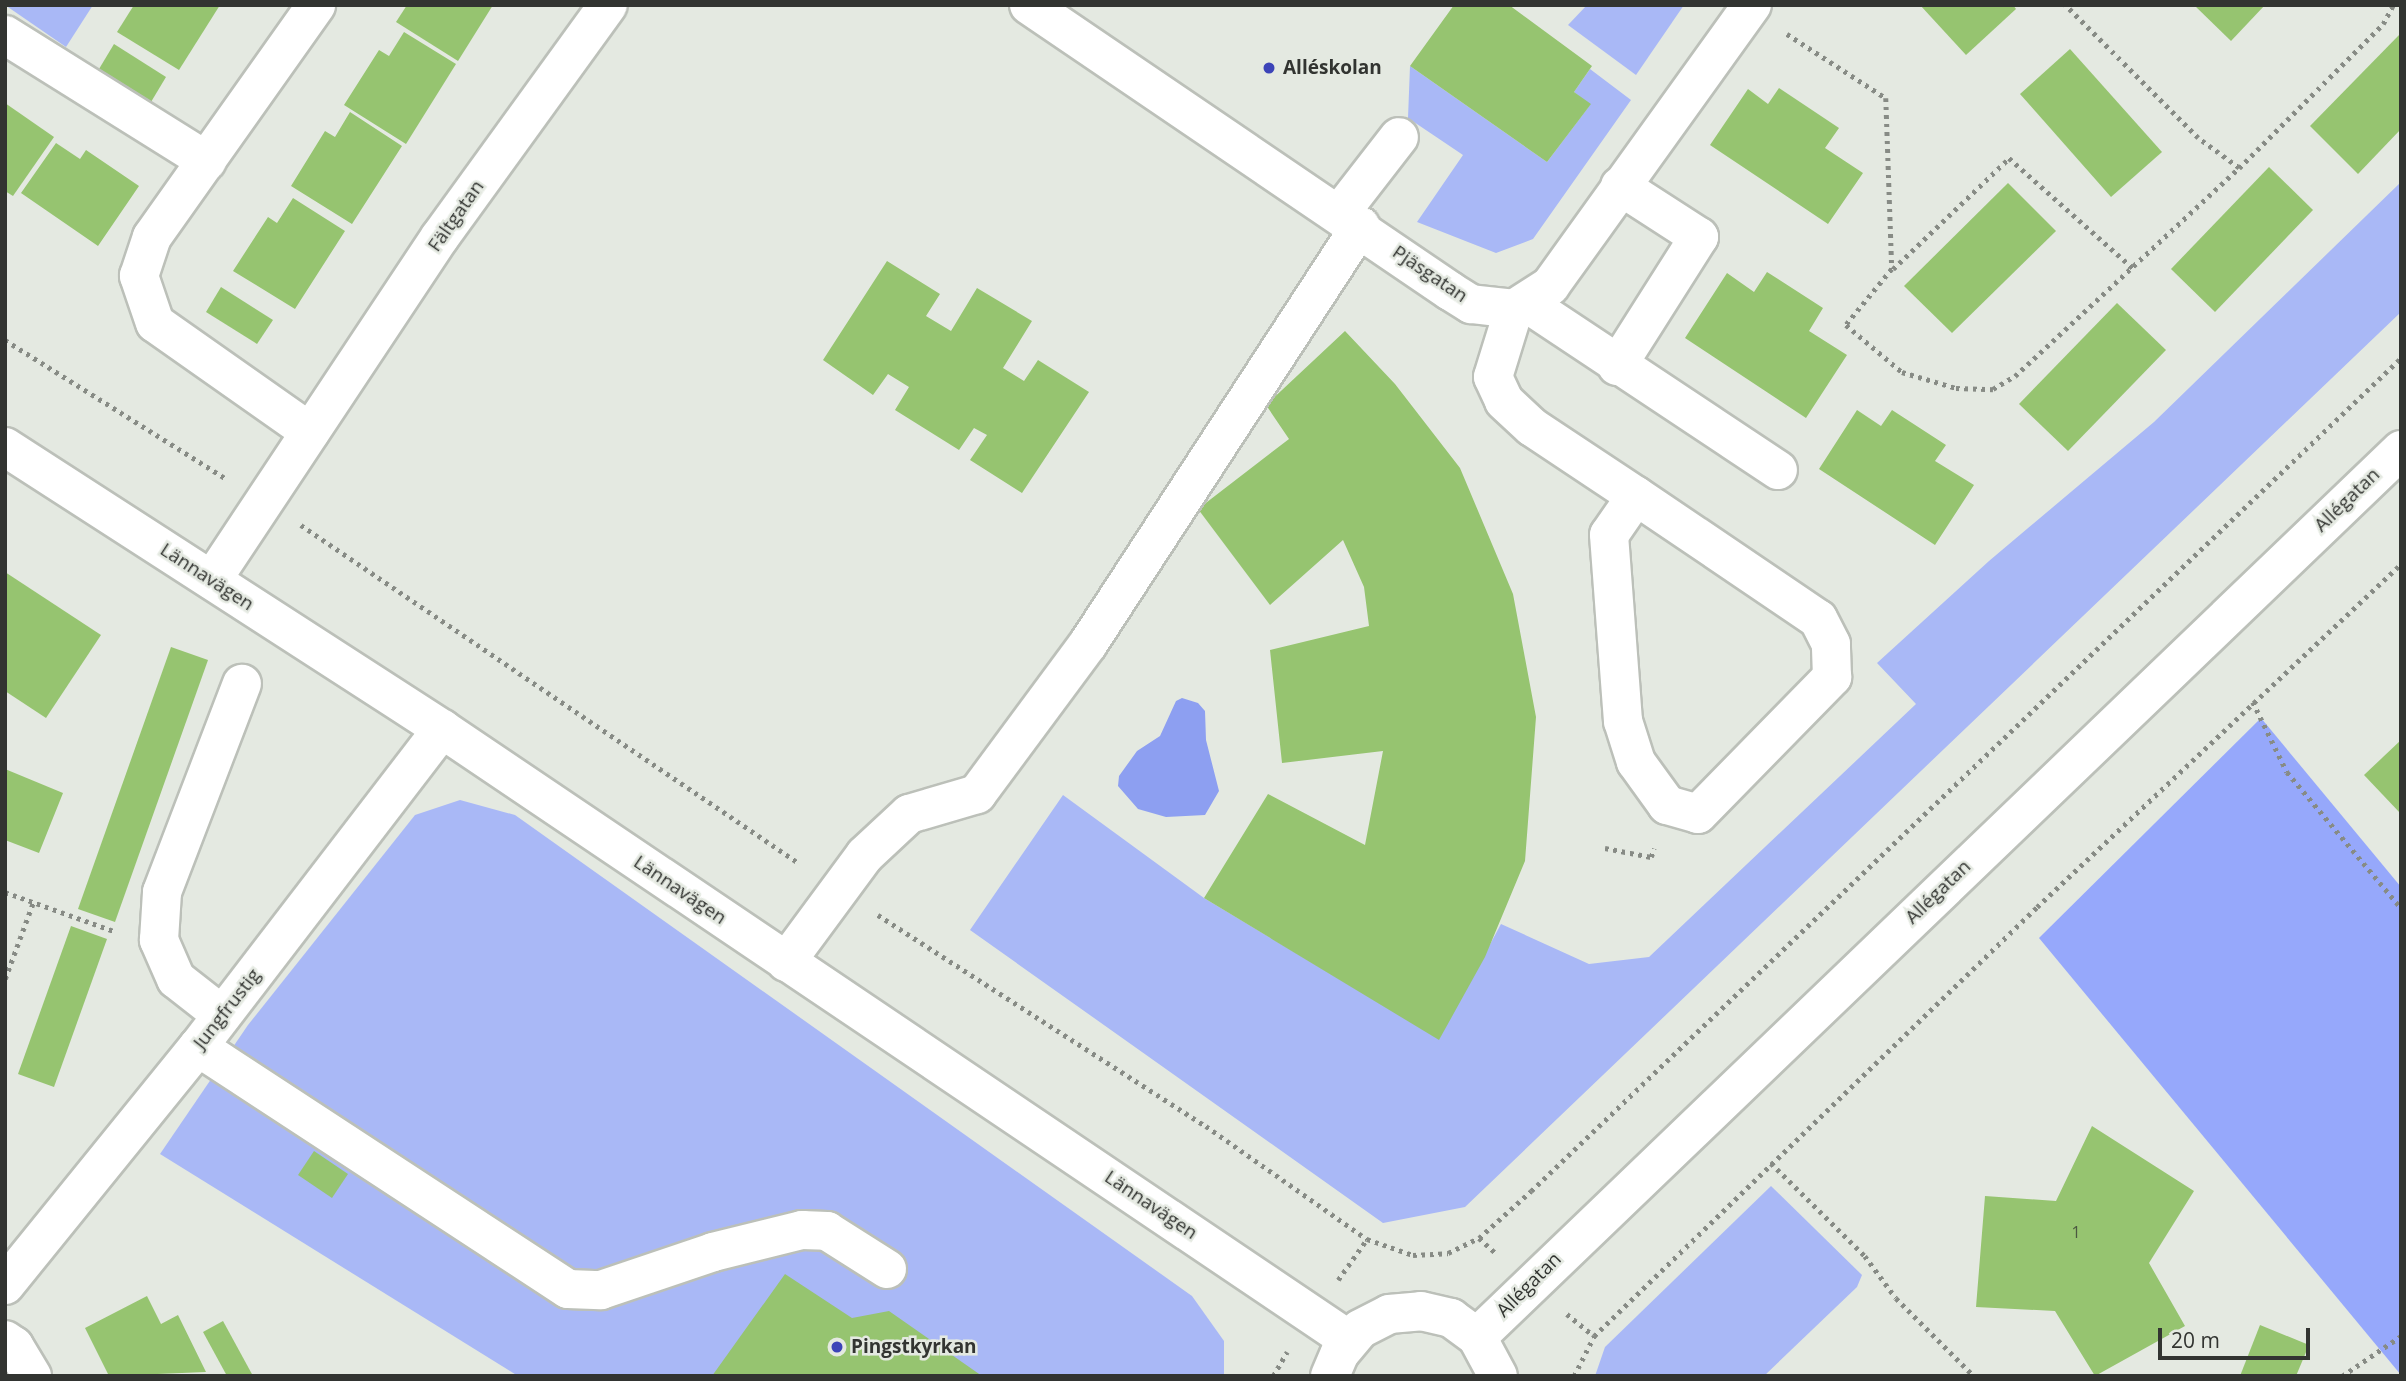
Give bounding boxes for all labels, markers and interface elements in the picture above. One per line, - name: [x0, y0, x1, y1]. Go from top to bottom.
- place label: Alléskolan: [1283, 57, 1382, 79]
- marker: Alléskolan: [1261, 60, 1277, 76]
- street label: Fältgatan: [423, 176, 489, 256]
- street label: Pjäsgatan: [1388, 241, 1472, 307]
- street label: Allégatan: [2310, 463, 2384, 537]
- street label: Lännavägen: [156, 538, 258, 616]
- street label: Lännavägen: [629, 851, 731, 929]
- street label: Allégatan: [1901, 855, 1975, 929]
- street label: Jungfrustig: [189, 964, 265, 1054]
- street label: Lännavägen: [1100, 1166, 1202, 1244]
- house number: 1: [2071, 1222, 2081, 1242]
- street label: Allégatan: [1492, 1248, 1566, 1322]
- scale bar: [2161, 1314, 2313, 1358]
- text: 20 m: [2171, 1326, 2220, 1354]
- place label: Pingstkyrkan: [851, 1336, 977, 1358]
- marker: Pingstkyrkan: [829, 1339, 845, 1355]

